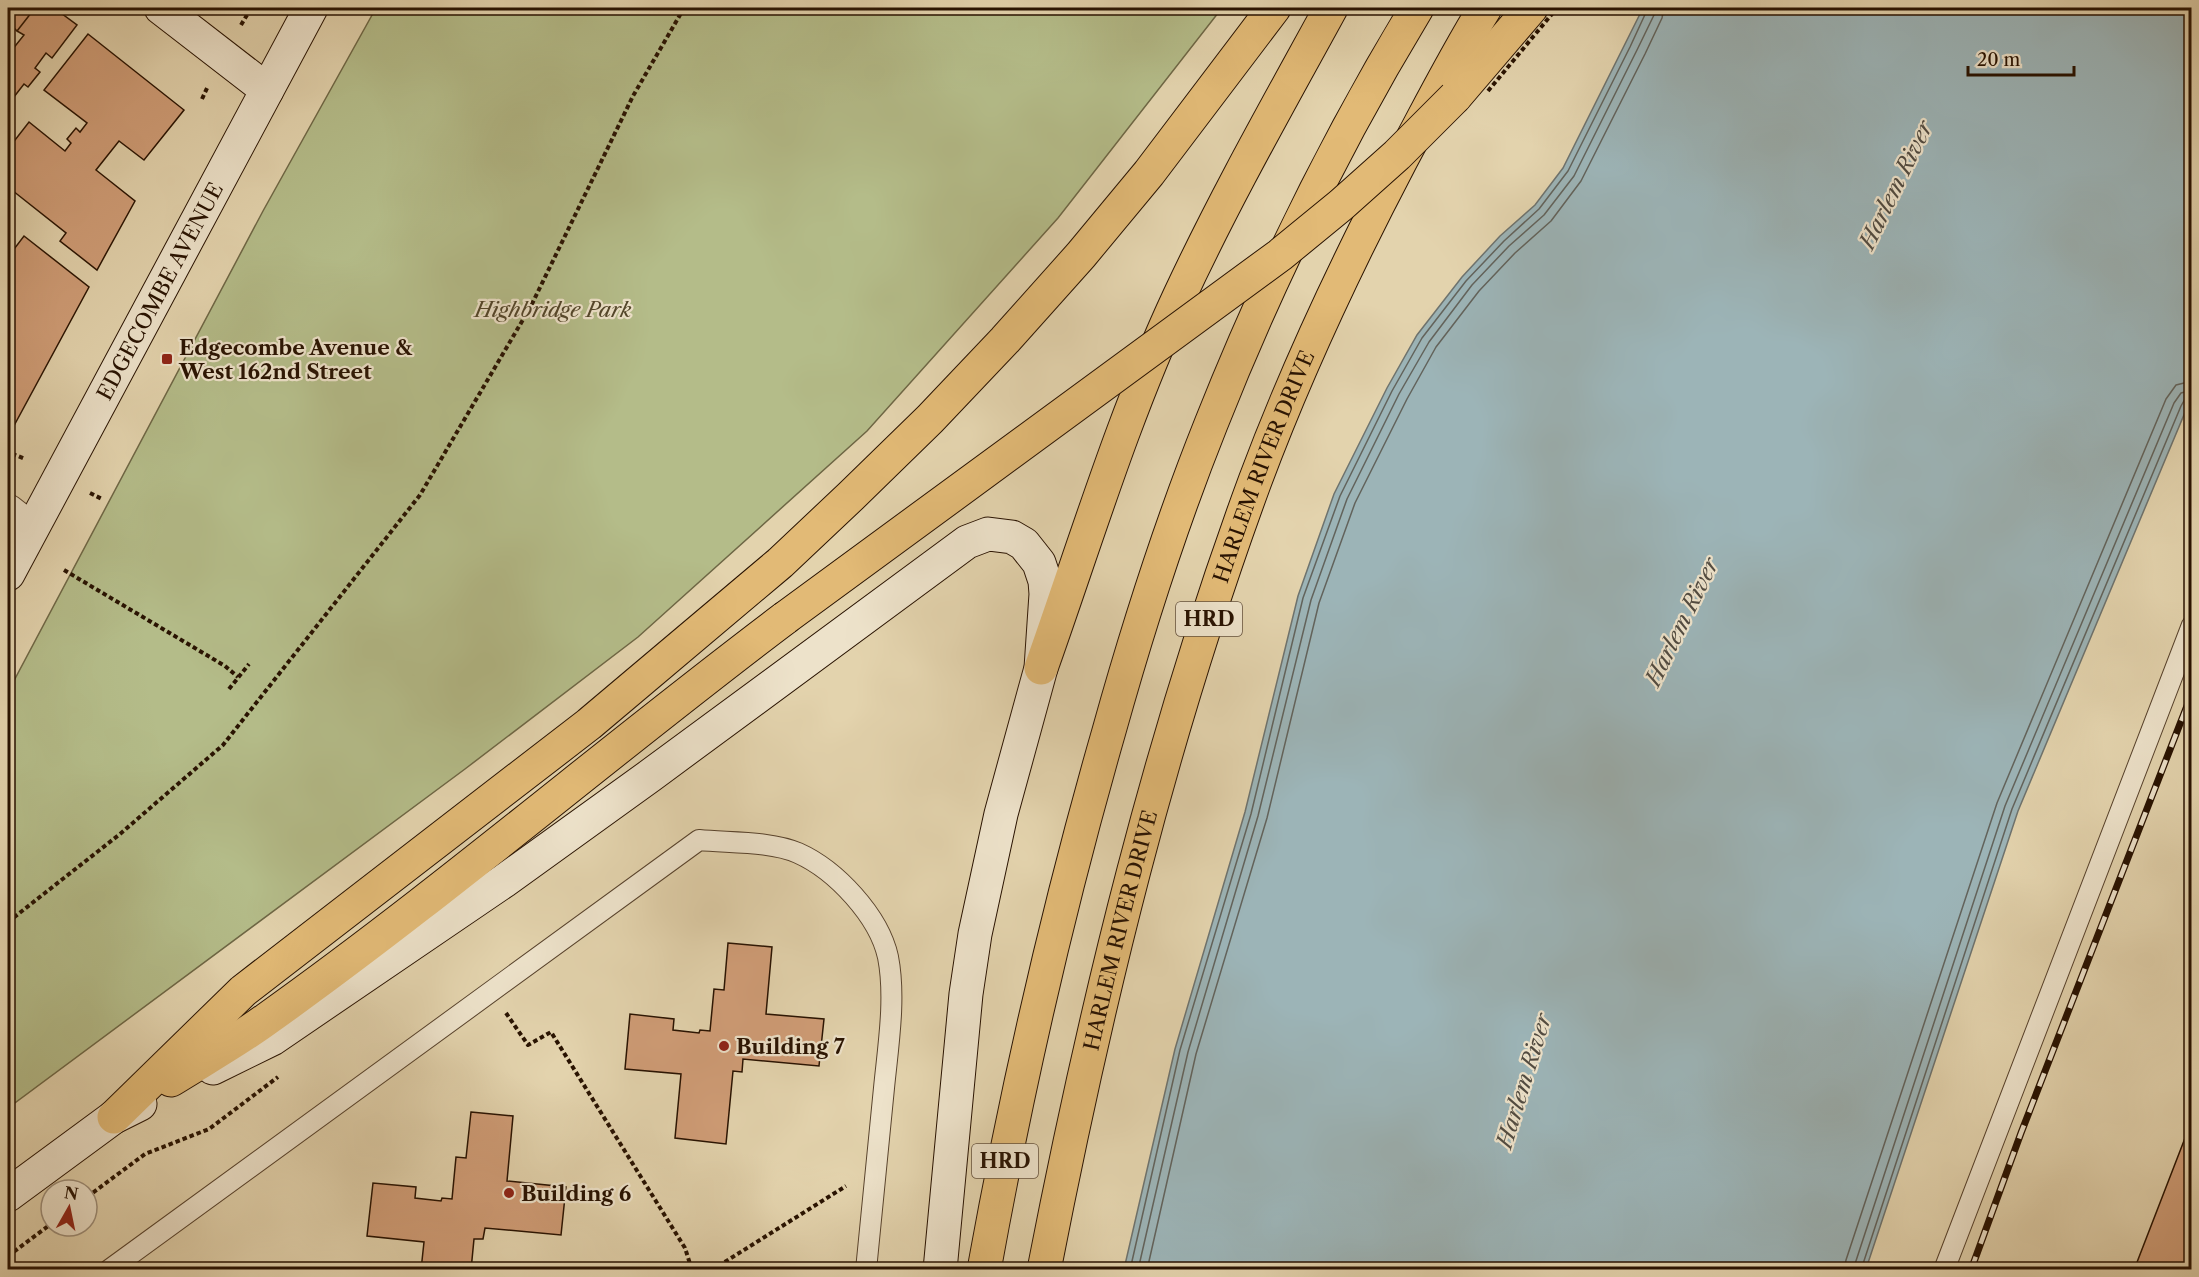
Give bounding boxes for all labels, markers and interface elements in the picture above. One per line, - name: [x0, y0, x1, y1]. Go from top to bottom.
- scale bar: [1968, 39, 2074, 77]
- text: 20 m: [1977, 49, 2021, 71]
- water label: Harlem River: [1852, 115, 1940, 255]
- street label: EDGECOMBE AVENUE: [91, 178, 228, 404]
- park label: Highbridge Park: [473, 297, 631, 322]
- place label: Edgecombe Avenue & West 162nd Street: [178, 335, 413, 384]
- street label: HARLEM RIVER DRIVE: [1208, 347, 1319, 586]
- marker: Edgecombe Avenue & West 162nd Street: [160, 352, 174, 366]
- water label: Harlem River: [1638, 552, 1726, 692]
- road number: HRD: [1176, 602, 1242, 636]
- street label: HARLEM RIVER DRIVE: [1078, 807, 1162, 1053]
- water label: Harlem River: [1490, 1009, 1558, 1154]
- place label: Building 7: [736, 1034, 845, 1059]
- marker: Building 7: [717, 1039, 731, 1053]
- road number: HRD: [972, 1144, 1038, 1178]
- north arrow: [39, 1178, 99, 1238]
- place label: Building 6: [521, 1181, 631, 1206]
- text: N: [63, 1182, 80, 1204]
- marker: Building 6: [502, 1186, 516, 1200]

